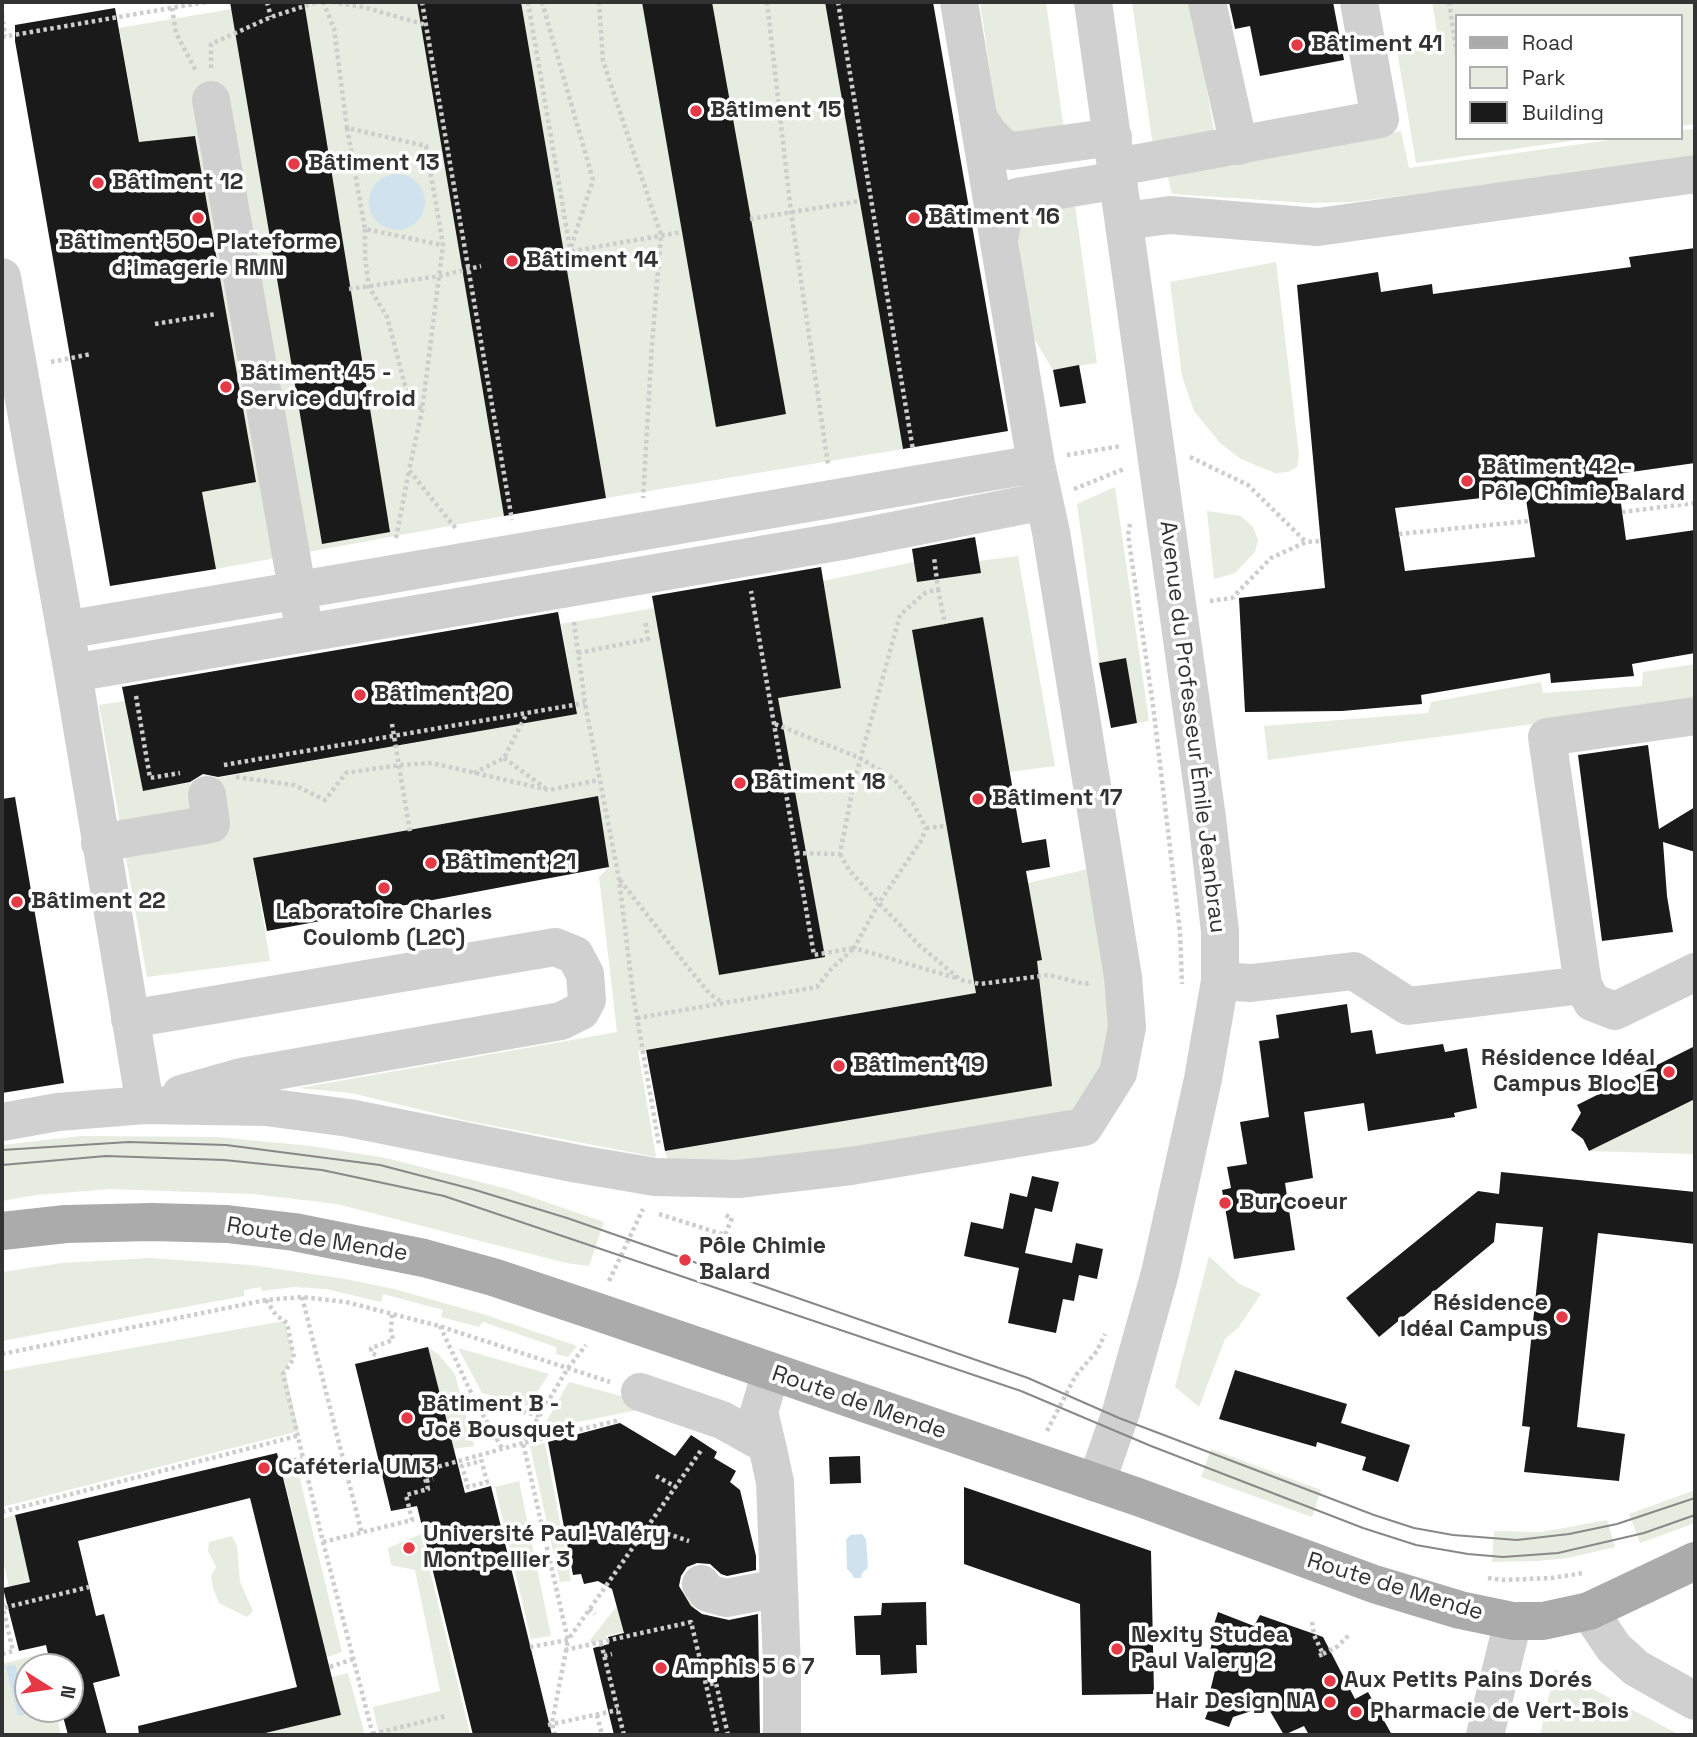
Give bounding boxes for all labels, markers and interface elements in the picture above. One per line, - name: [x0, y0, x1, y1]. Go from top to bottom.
- legend: [1456, 14, 1683, 140]
- text: Road: [1522, 29, 1574, 56]
- place label: Bâtiment 41: [1311, 31, 1443, 59]
- marker: Bâtiment 41: [1289, 37, 1305, 53]
- text: Park: [1522, 64, 1566, 91]
- place label: Bâtiment 15: [710, 97, 842, 125]
- text: Building: [1522, 99, 1604, 126]
- marker: Bâtiment 15: [688, 103, 704, 119]
- place label: Bâtiment 13: [308, 150, 440, 178]
- marker: Bâtiment 13: [286, 156, 302, 172]
- place label: Bâtiment 12: [112, 169, 243, 197]
- marker: Bâtiment 12: [90, 175, 106, 191]
- place label: Bâtiment 16: [928, 204, 1060, 232]
- marker: Bâtiment 50 - Plateforme d'imagerie RMN: [190, 210, 206, 226]
- marker: Bâtiment 16: [906, 210, 922, 226]
- place label: Bâtiment 50 - Plateforme d'imagerie RMN: [59, 229, 337, 283]
- place label: Bâtiment 14: [526, 247, 658, 275]
- marker: Bâtiment 14: [504, 253, 520, 269]
- place label: Bâtiment 45 - Service du froid: [240, 360, 416, 414]
- marker: Bâtiment 45 - Service du froid: [218, 379, 234, 395]
- place label: Bâtiment 42 - Pôle Chimie Balard: [1481, 454, 1685, 508]
- marker: Bâtiment 42 - Pôle Chimie Balard: [1459, 473, 1475, 489]
- street label: Avenue du Professeur Émile Jeanbrau: [1153, 519, 1231, 935]
- place label: Bâtiment 20: [374, 681, 510, 709]
- marker: Bâtiment 20: [352, 687, 368, 703]
- place label: Bâtiment 18: [754, 769, 886, 797]
- marker: Bâtiment 18: [732, 775, 748, 791]
- place label: Bâtiment 17: [992, 785, 1123, 813]
- marker: Bâtiment 17: [970, 791, 986, 807]
- place label: Bâtiment 21: [445, 849, 576, 877]
- marker: Bâtiment 21: [423, 855, 439, 871]
- marker: Laboratoire Charles Coulomb (L2C): [376, 880, 392, 896]
- place label: Bâtiment 22: [31, 888, 166, 916]
- marker: Bâtiment 22: [9, 894, 25, 910]
- place label: Laboratoire Charles Coulomb (L2C): [276, 899, 492, 953]
- place label: Résidence Idéal Campus Bloc E: [1481, 1045, 1655, 1099]
- place label: Bâtiment 19: [853, 1052, 985, 1080]
- marker: Bâtiment 19: [831, 1058, 847, 1074]
- marker: Résidence Idéal Campus Bloc E: [1661, 1064, 1677, 1080]
- place label: Bur coeur: [1239, 1189, 1347, 1217]
- marker: Bur coeur: [1217, 1195, 1233, 1211]
- street label: Route de Mende: [225, 1212, 409, 1268]
- place label: Pôle Chimie Balard: [699, 1233, 826, 1287]
- marker: Pôle Chimie Balard: [677, 1252, 693, 1268]
- place label: Résidence Idéal Campus: [1400, 1290, 1548, 1344]
- marker: Résidence Idéal Campus: [1554, 1309, 1570, 1325]
- street label: Route de Mende: [768, 1360, 950, 1446]
- place label: Bâtiment B - Joë Bousquet: [421, 1391, 575, 1445]
- marker: Bâtiment B - Joë Bousquet: [399, 1410, 415, 1426]
- place label: Caféteria UM3: [278, 1454, 435, 1482]
- marker: Caféteria UM3: [256, 1460, 272, 1476]
- place label: Université Paul-Valéry Montpellier 3: [423, 1521, 666, 1575]
- marker: Université Paul-Valéry Montpellier 3: [401, 1540, 417, 1556]
- street label: Route de Mende: [1304, 1547, 1486, 1627]
- place label: Nexity Studea Paul Valery 2: [1131, 1622, 1289, 1676]
- marker: Nexity Studea Paul Valery 2: [1109, 1641, 1125, 1657]
- north arrow: [14, 1653, 84, 1723]
- place label: Amphis 5 6 7: [675, 1654, 815, 1682]
- marker: Amphis 5 6 7: [653, 1660, 669, 1676]
- place label: Aux Petits Pains Dorés: [1344, 1667, 1592, 1695]
- marker: Aux Petits Pains Dorés: [1322, 1673, 1338, 1689]
- text: N: [55, 1683, 82, 1701]
- place label: Hair Design NA: [1155, 1688, 1316, 1716]
- marker: Hair Design NA: [1322, 1694, 1338, 1710]
- place label: Pharmacie de Vert-Bois: [1370, 1698, 1629, 1726]
- marker: Pharmacie de Vert-Bois: [1348, 1704, 1364, 1720]

